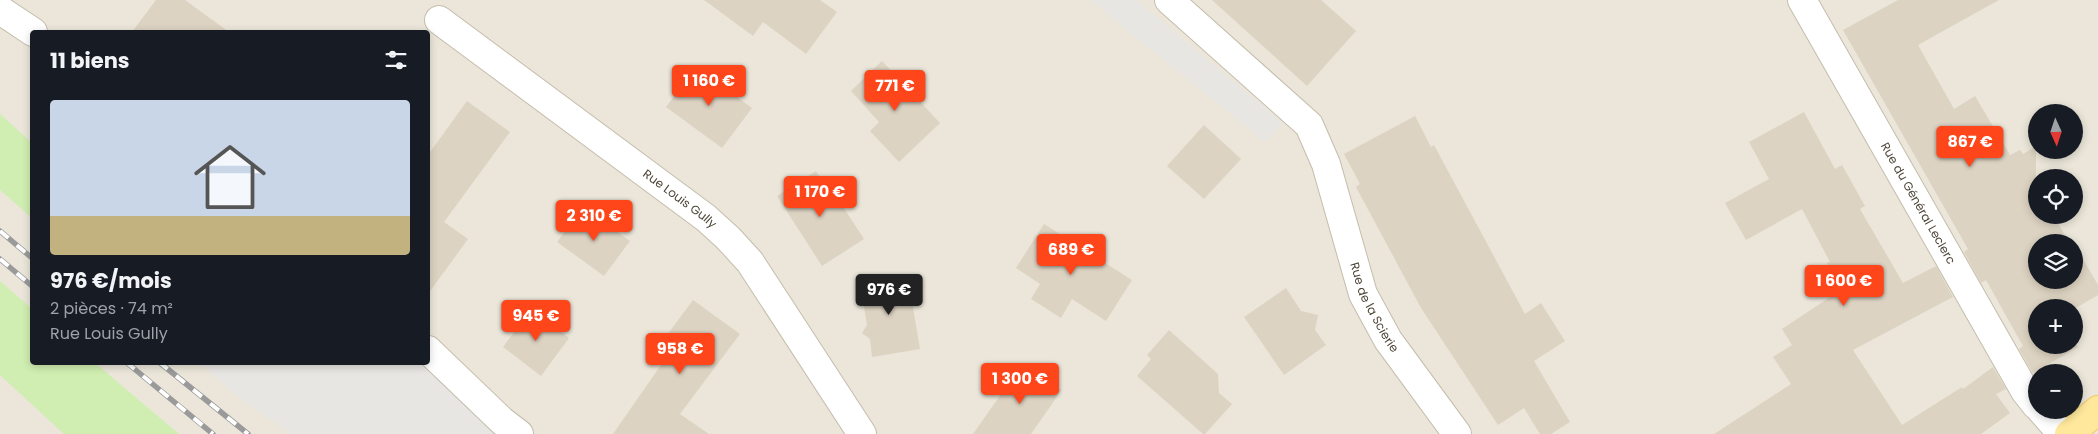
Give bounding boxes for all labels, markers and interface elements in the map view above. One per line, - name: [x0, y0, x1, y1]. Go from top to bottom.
- text: 11 biens: [50, 46, 130, 75]
- icon: filters: [382, 46, 410, 74]
- pin: 1 160 €: [663, 64, 755, 107]
- text: 1 160 €: [683, 69, 735, 92]
- pin: 771 €: [860, 70, 930, 112]
- text: 771 €: [875, 74, 915, 97]
- north arrow: [2028, 104, 2082, 159]
- map controls: [2028, 104, 2083, 419]
- pin: 867 €: [1935, 126, 2005, 168]
- text: 867 €: [1947, 130, 1993, 153]
- icon: home: [185, 132, 275, 222]
- street label: Rue du Général Leclerc: [1877, 139, 1960, 267]
- street label: Rue Louis Gully: [640, 165, 721, 232]
- button: locate: [2028, 169, 2083, 224]
- pin: 1 170 €: [774, 176, 866, 218]
- text: 1 170 €: [795, 180, 845, 203]
- pin: 2 310 €: [548, 200, 640, 242]
- text: 2 310 €: [567, 204, 621, 227]
- pin: 689 €: [1036, 234, 1106, 276]
- button: layers: [2028, 234, 2083, 289]
- text: 689 €: [1048, 238, 1094, 261]
- street label: Rue de la Scierie: [1346, 260, 1403, 356]
- pin: 1 600 €: [1798, 264, 1890, 307]
- text: 976 €/mois: [50, 266, 172, 295]
- text: 1 600 €: [1816, 269, 1872, 292]
- pin: 976 €: [854, 274, 924, 316]
- text: 976 €: [867, 278, 911, 301]
- text: 2 pièces · 74 m²: [50, 297, 173, 320]
- button: +: [2028, 299, 2083, 354]
- pin: 945 €: [501, 300, 571, 342]
- text: 945 €: [512, 304, 560, 327]
- text: Rue Louis Gully: [50, 322, 168, 345]
- pin: 958 €: [645, 332, 715, 375]
- text: 958 €: [657, 337, 703, 360]
- pin: 1 300 €: [974, 362, 1066, 405]
- button: −: [2028, 364, 2083, 419]
- text: 1 300 €: [992, 367, 1048, 390]

